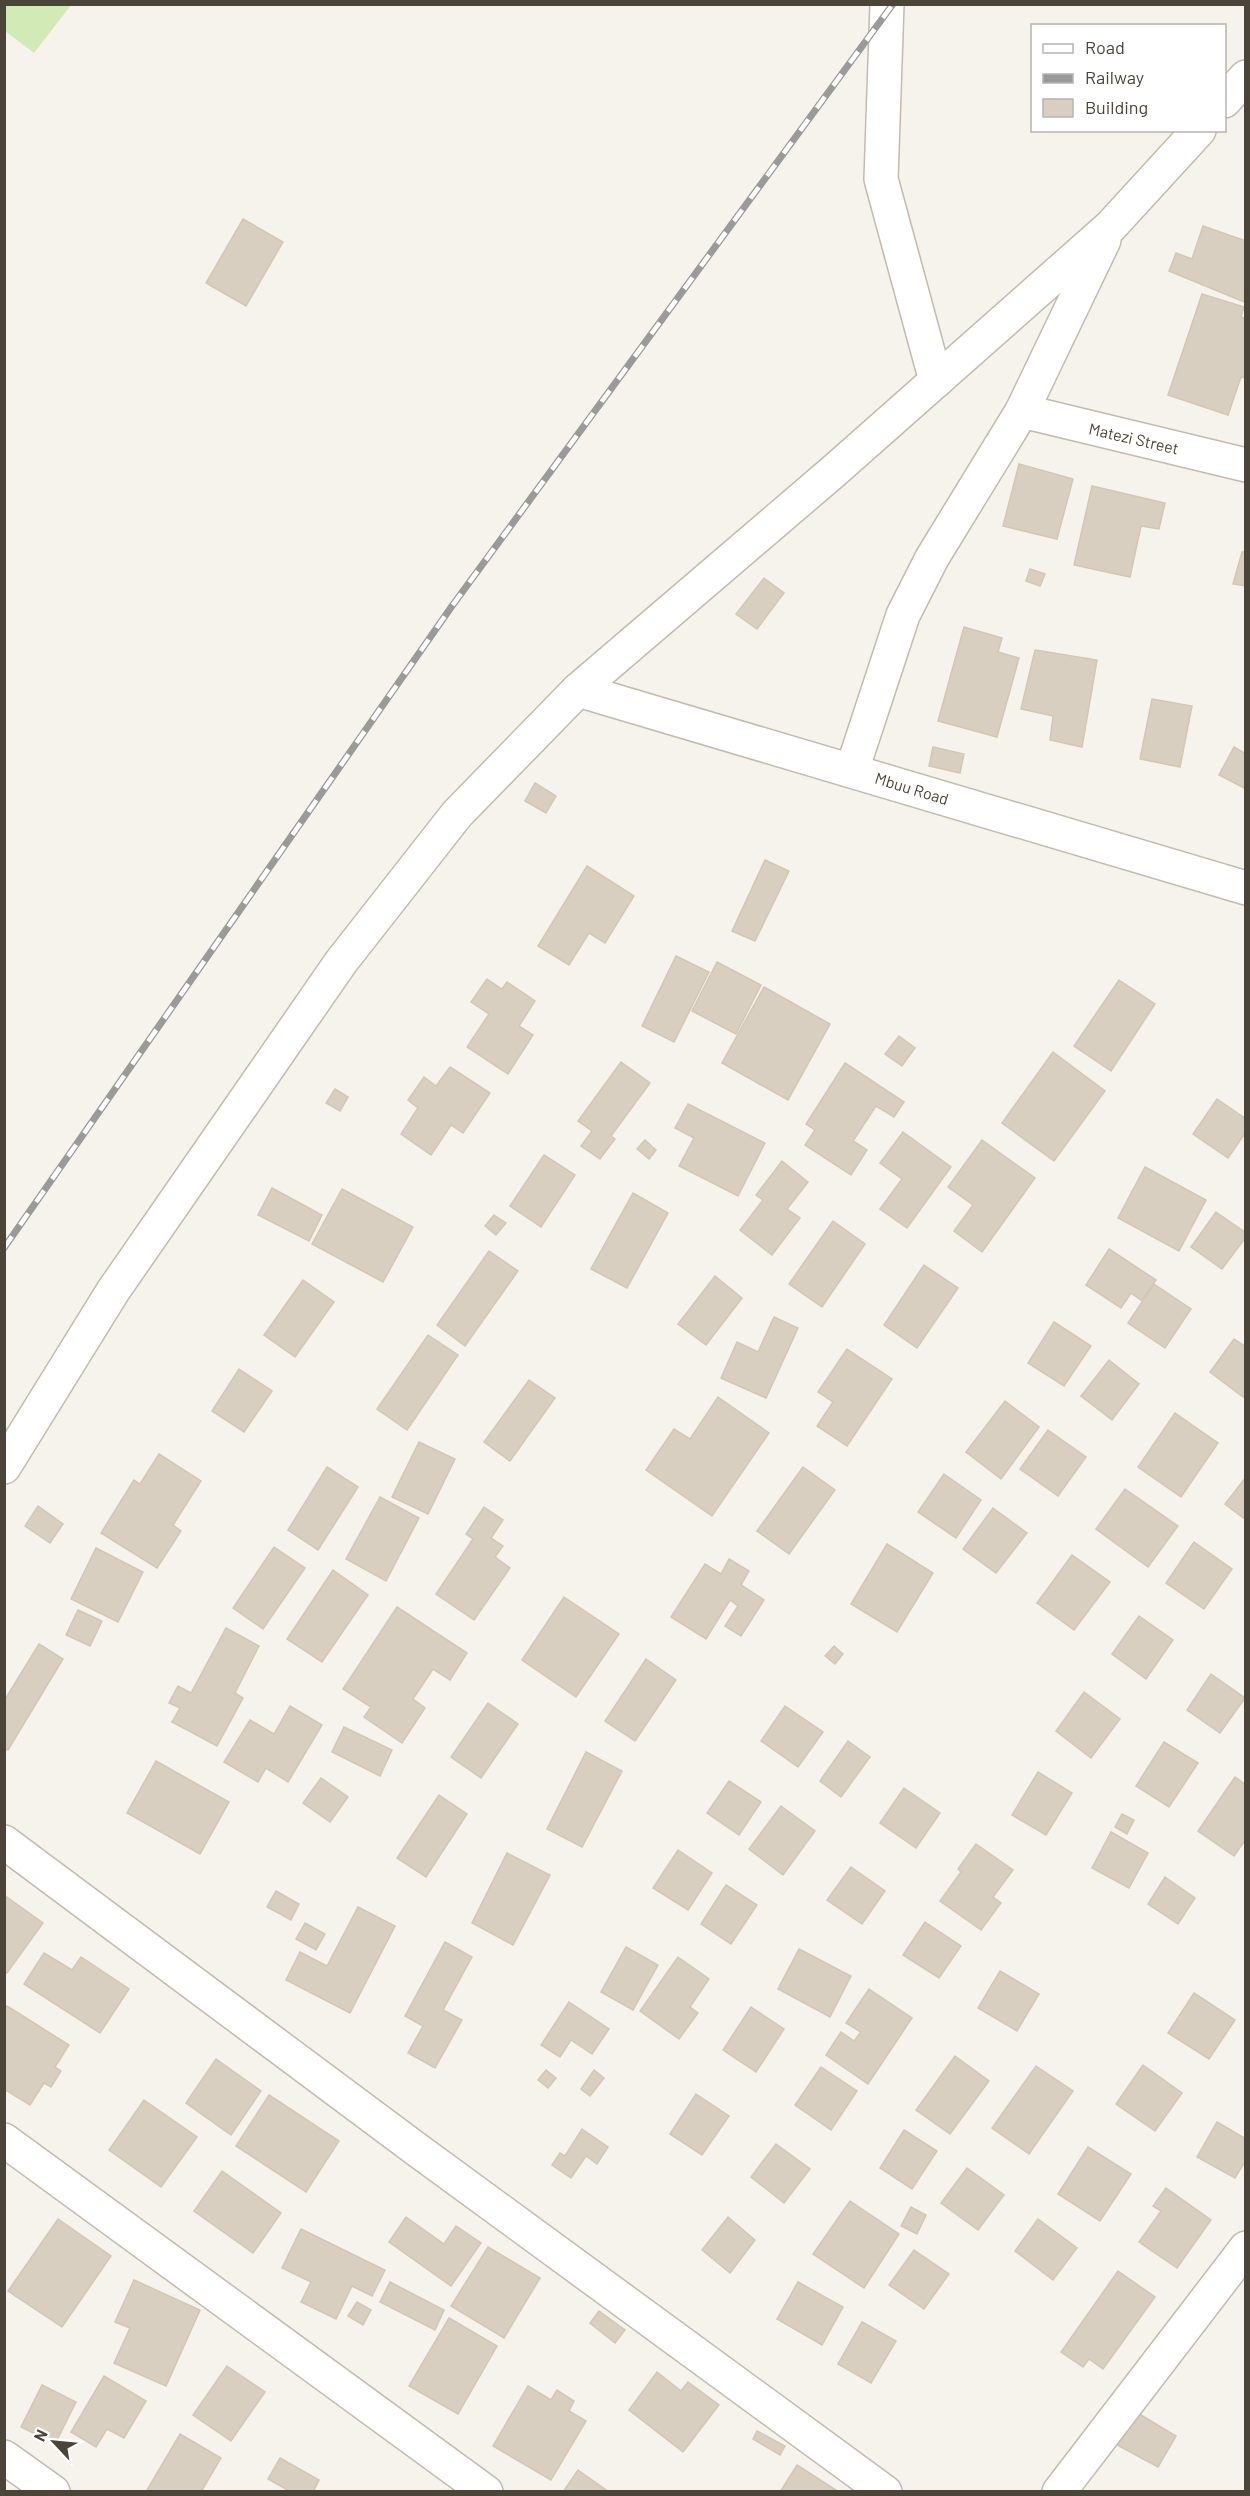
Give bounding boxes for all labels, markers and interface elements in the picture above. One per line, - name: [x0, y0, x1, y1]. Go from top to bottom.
- legend: [1031, 24, 1226, 132]
- text: Road: [1085, 36, 1125, 58]
- text: Railway: [1085, 66, 1144, 88]
- text: Building: [1085, 96, 1148, 118]
- street label: Matezi Street: [1087, 418, 1181, 458]
- street label: Mbuu Road: [873, 768, 951, 808]
- north arrow: [24, 2412, 84, 2472]
- text: N: [29, 2426, 51, 2444]

